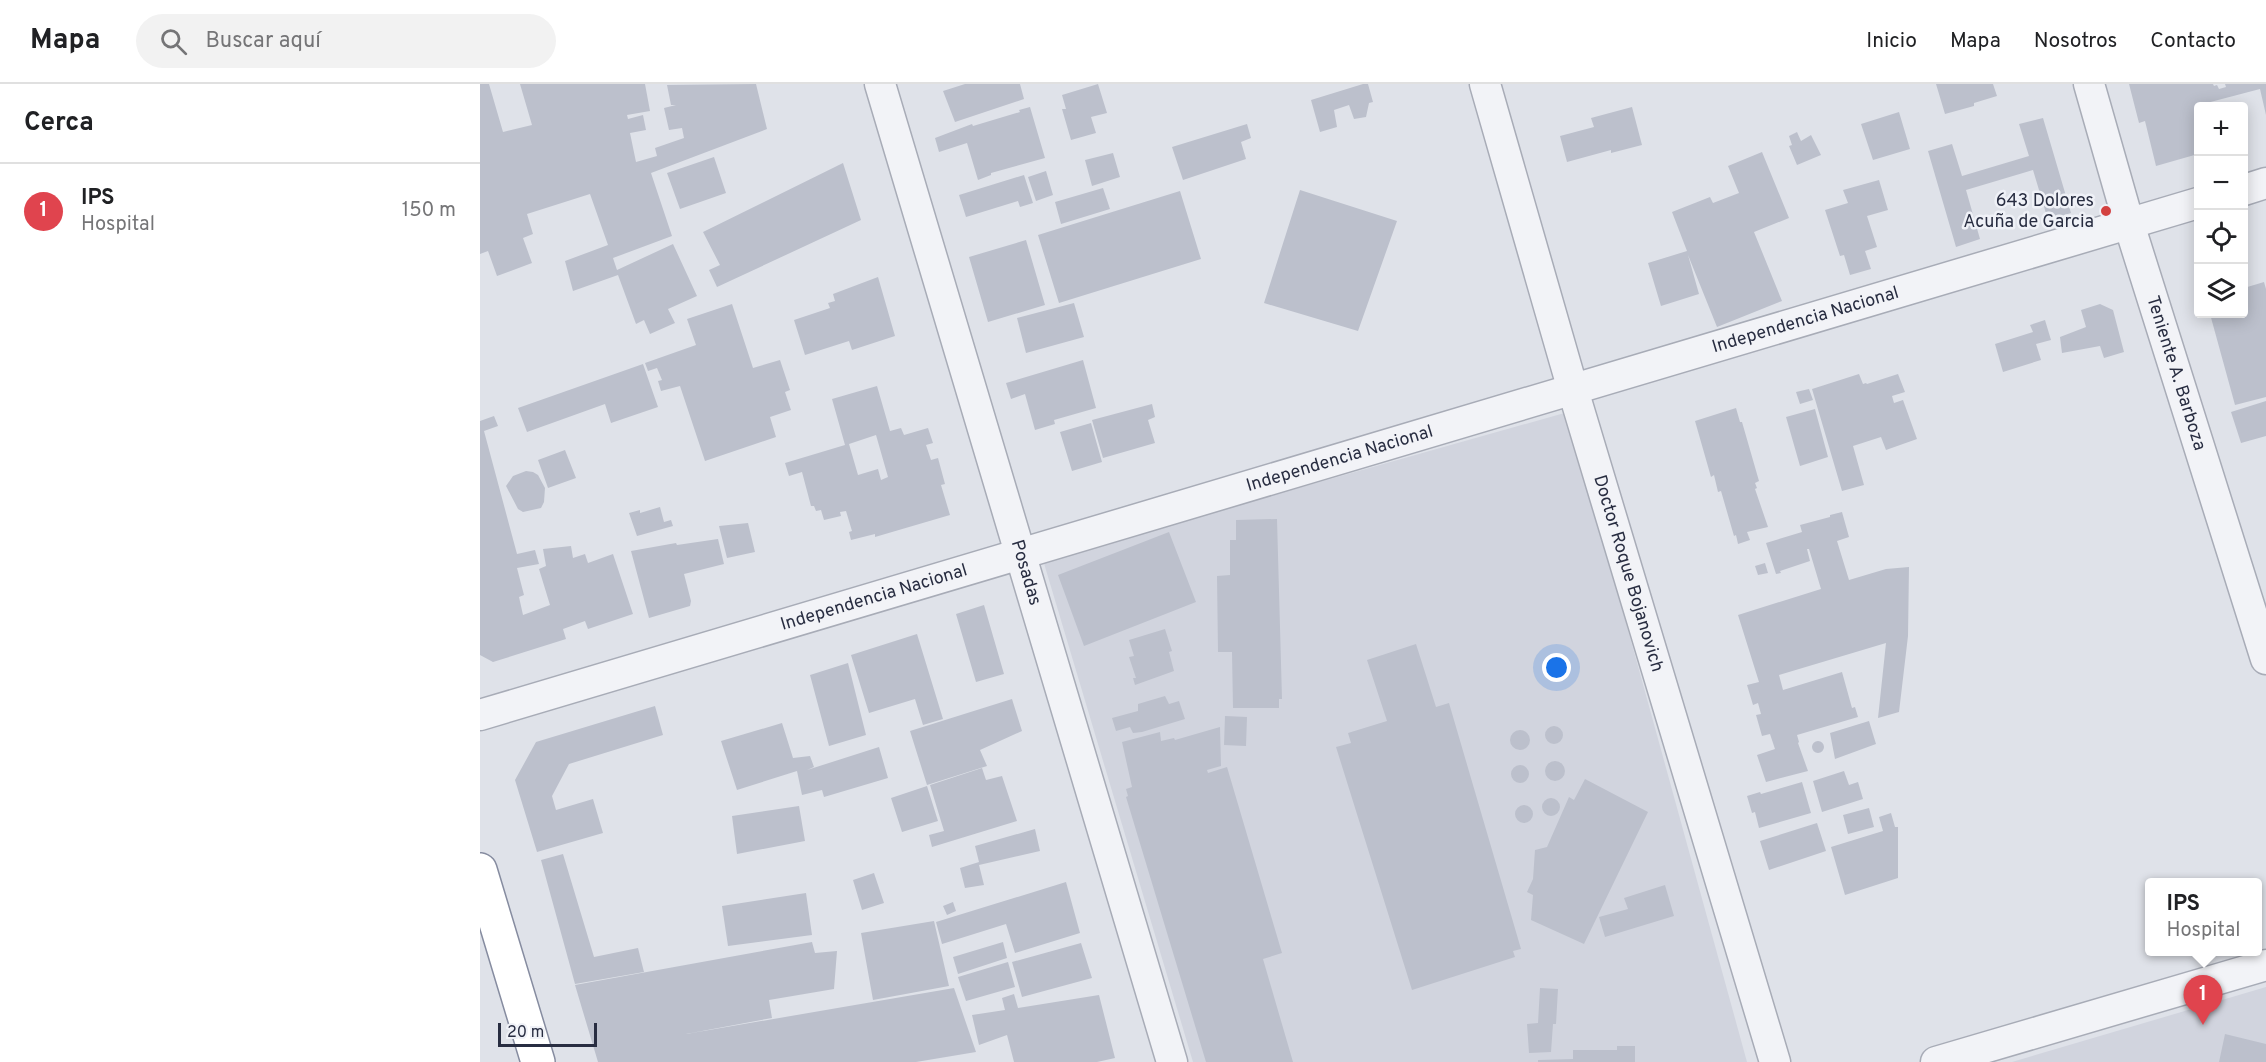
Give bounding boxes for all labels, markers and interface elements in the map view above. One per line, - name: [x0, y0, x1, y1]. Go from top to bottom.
- search box: [136, 14, 556, 68]
- text: Mapa: [30, 23, 100, 59]
- icon: search: [157, 25, 190, 58]
- text: Buscar aquí: [205, 28, 321, 55]
- text: Inicio: [1866, 28, 1917, 55]
- text: Mapa: [1950, 28, 2001, 55]
- text: Nosotros: [2034, 28, 2117, 55]
- text: Contacto: [2150, 28, 2236, 55]
- map controls: [2194, 102, 2248, 318]
- button: +: [2194, 102, 2248, 156]
- text: Cerca: [24, 107, 94, 140]
- button: −: [2194, 156, 2248, 210]
- text: IPS: [81, 185, 115, 212]
- place label: 643 Dolores Acuña de Garcia: [1963, 190, 2094, 234]
- text: 1: [40, 198, 48, 224]
- text: 150 m: [402, 198, 456, 224]
- marker: 643 Dolores Acuña de Garcia: [2099, 204, 2113, 218]
- button: locate: [2194, 210, 2248, 264]
- text: Hospital: [81, 212, 155, 238]
- button: layers: [2194, 264, 2248, 318]
- street label: Independencia Nacional: [1709, 281, 1902, 359]
- street label: Teniente A. Barboza: [2141, 293, 2211, 453]
- street label: Independencia Nacional: [1243, 420, 1436, 498]
- street label: Doctor Roque Bojanovich: [1588, 472, 1669, 675]
- street label: Posadas: [1005, 537, 1047, 608]
- street label: Independencia Nacional: [778, 559, 970, 636]
- your location: [1542, 653, 1571, 682]
- popup: [2145, 878, 2262, 956]
- text: IPS: [2167, 891, 2200, 918]
- text: Hospital: [2167, 918, 2240, 944]
- pin: 1: [2184, 976, 2222, 1025]
- scale bar: [498, 1020, 597, 1048]
- text: 20 m: [507, 1023, 544, 1043]

